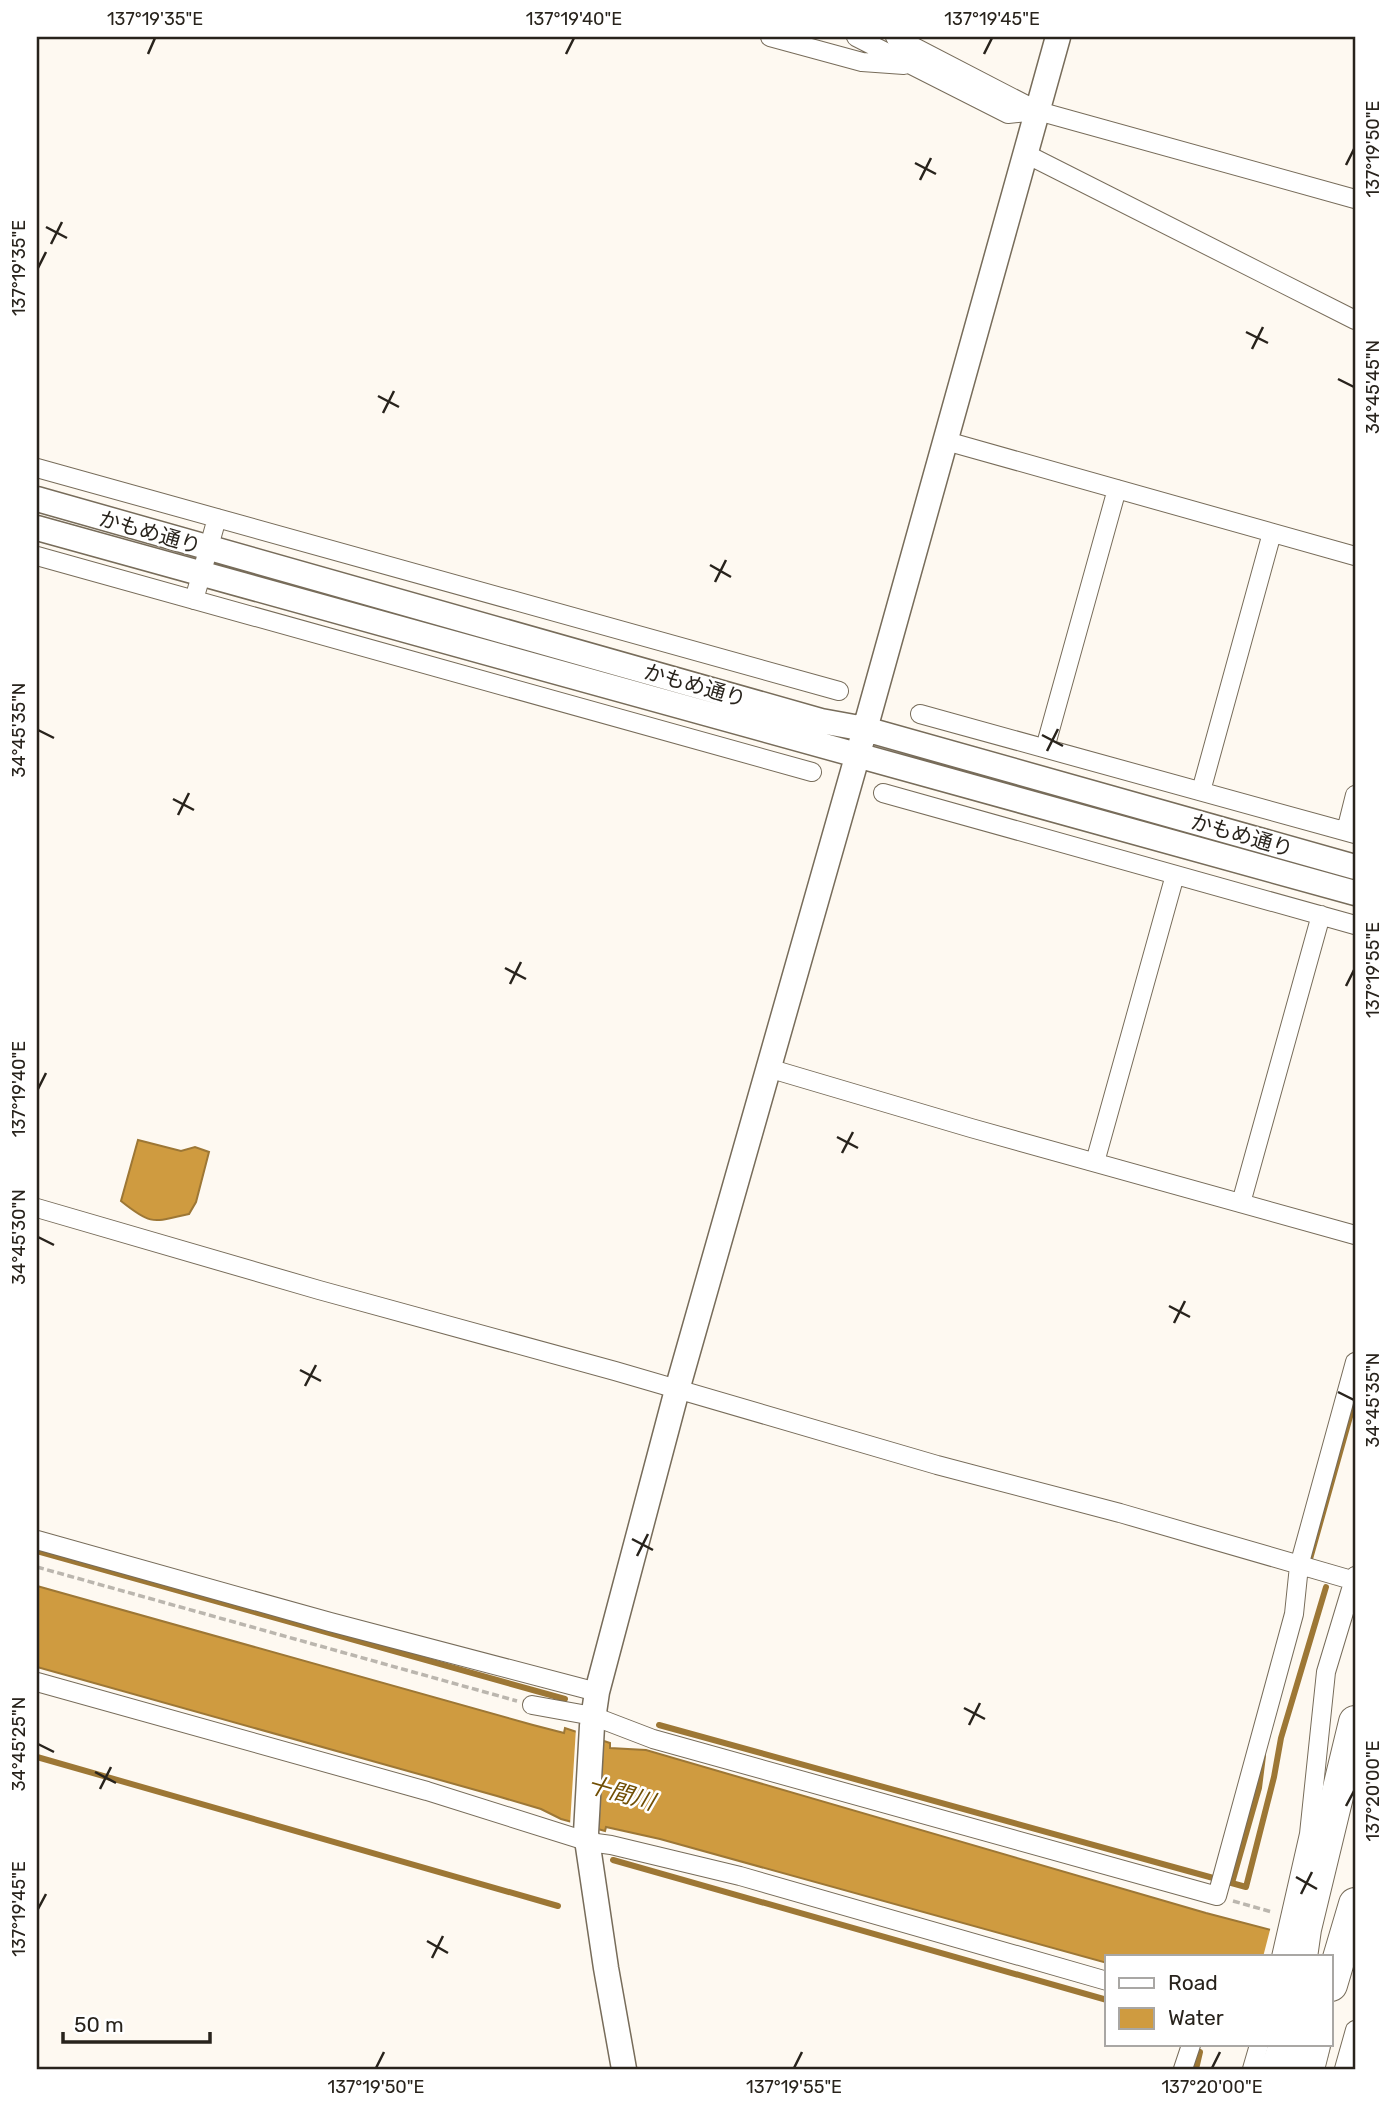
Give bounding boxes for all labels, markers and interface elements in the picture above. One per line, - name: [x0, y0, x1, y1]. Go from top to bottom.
- text: 137°19'35"E: [107, 8, 203, 30]
- text: 137°19'40"E: [526, 8, 622, 30]
- text: 137°19'45"E: [944, 8, 1040, 30]
- text: 137°19'50"E: [1362, 101, 1384, 197]
- text: 137°19'35"E: [8, 220, 30, 316]
- text: 34°45'45"N: [1362, 340, 1384, 434]
- street label: かもめ通り: [96, 506, 204, 558]
- street label: かもめ通り: [641, 659, 749, 711]
- text: 34°45'35"N: [8, 683, 30, 777]
- street label: かもめ通り: [1188, 809, 1296, 861]
- text: 137°19'55"E: [1362, 922, 1384, 1018]
- text: 137°19'40"E: [8, 1041, 30, 1137]
- text: 34°45'30"N: [8, 1189, 30, 1285]
- text: 34°45'35"N: [1362, 1353, 1384, 1447]
- text: 34°45'25"N: [8, 1697, 30, 1791]
- text: 137°20'00"E: [1362, 1740, 1384, 1842]
- water label: 十間川: [584, 1770, 661, 1817]
- text: 137°19'45"E: [8, 1861, 30, 1957]
- legend: [1105, 1955, 1332, 2046]
- text: Road: [1168, 1970, 1218, 1995]
- scale bar: [63, 2001, 210, 2045]
- text: Water: [1168, 2005, 1224, 2030]
- text: 50 m: [74, 2012, 124, 2037]
- text: 137°19'50"E: [328, 2076, 424, 2098]
- text: 137°19'55"E: [746, 2076, 842, 2098]
- text: 137°20'00"E: [1161, 2076, 1263, 2098]

